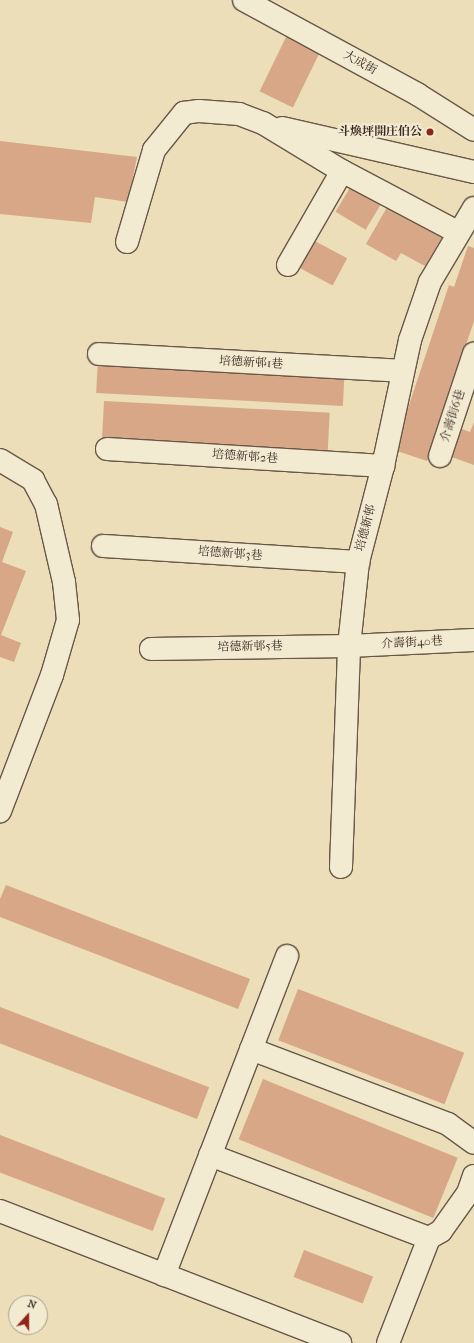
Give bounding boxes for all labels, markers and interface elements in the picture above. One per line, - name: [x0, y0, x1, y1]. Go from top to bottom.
- street label: 大成街: [341, 48, 379, 78]
- place label: 斗煥坪開庄伯公: [338, 125, 422, 139]
- marker: 斗煥坪開庄伯公: [425, 127, 435, 137]
- street label: 培德新邨1巷: [219, 354, 283, 372]
- street label: 介壽街6巷: [438, 388, 468, 444]
- street label: 培德新邨2巷: [211, 448, 279, 466]
- street label: 培德新邨: [353, 503, 379, 553]
- street label: 培德新邨3巷: [197, 545, 263, 563]
- street label: 介壽街40巷: [381, 634, 443, 652]
- street label: 培德新邨5巷: [217, 639, 283, 655]
- north arrow: [8, 1295, 48, 1335]
- text: N: [26, 1297, 38, 1312]

